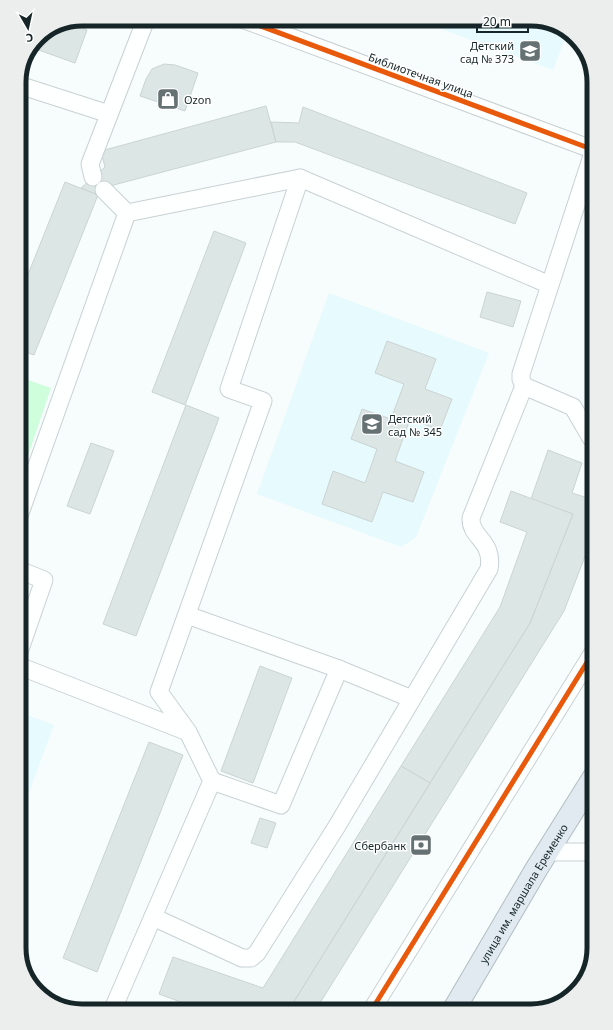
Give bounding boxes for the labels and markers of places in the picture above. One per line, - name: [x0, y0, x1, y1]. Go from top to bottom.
- place label: Детский сад № 373: [460, 38, 514, 66]
- school or university icon: Детский сад № 373: [517, 38, 543, 64]
- shop icon: Ozon: [155, 86, 181, 112]
- place label: Ozon: [184, 92, 211, 107]
- school or university icon: Детский сад № 345: [359, 411, 385, 437]
- place label: Детский сад № 345: [388, 411, 442, 439]
- bank icon: Сбербанк: [408, 832, 434, 858]
- place label: Сбербанк: [354, 838, 406, 853]

